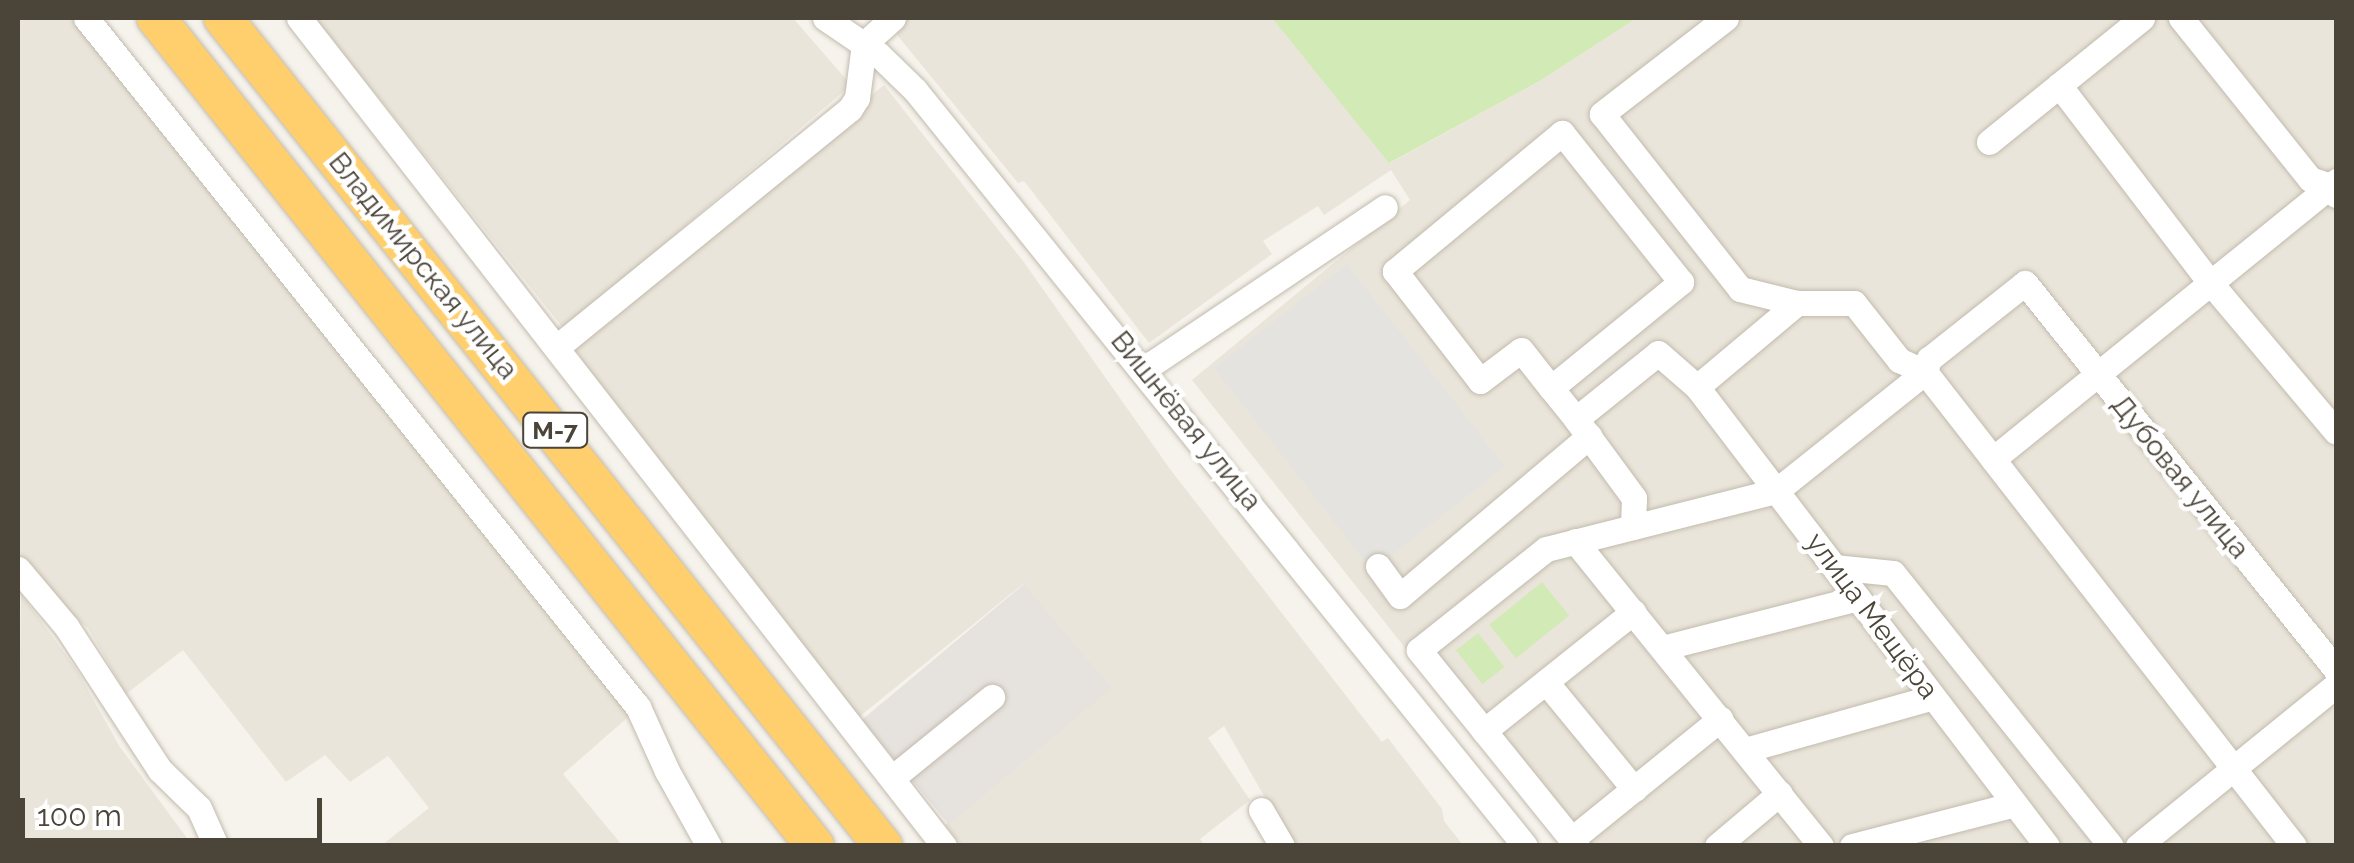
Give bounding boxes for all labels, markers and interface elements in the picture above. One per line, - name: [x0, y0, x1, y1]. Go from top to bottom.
- street label: Владимирская улица: [321, 146, 525, 386]
- street label: Вишнёвая улица: [1103, 324, 1269, 518]
- street label: Дубовая улица: [2104, 388, 2256, 566]
- road number: М-7: [520, 410, 590, 450]
- street label: улица Мещёра: [1799, 526, 1945, 706]
- scale bar: [25, 778, 328, 840]
- text: 100 m: [37, 798, 122, 833]

